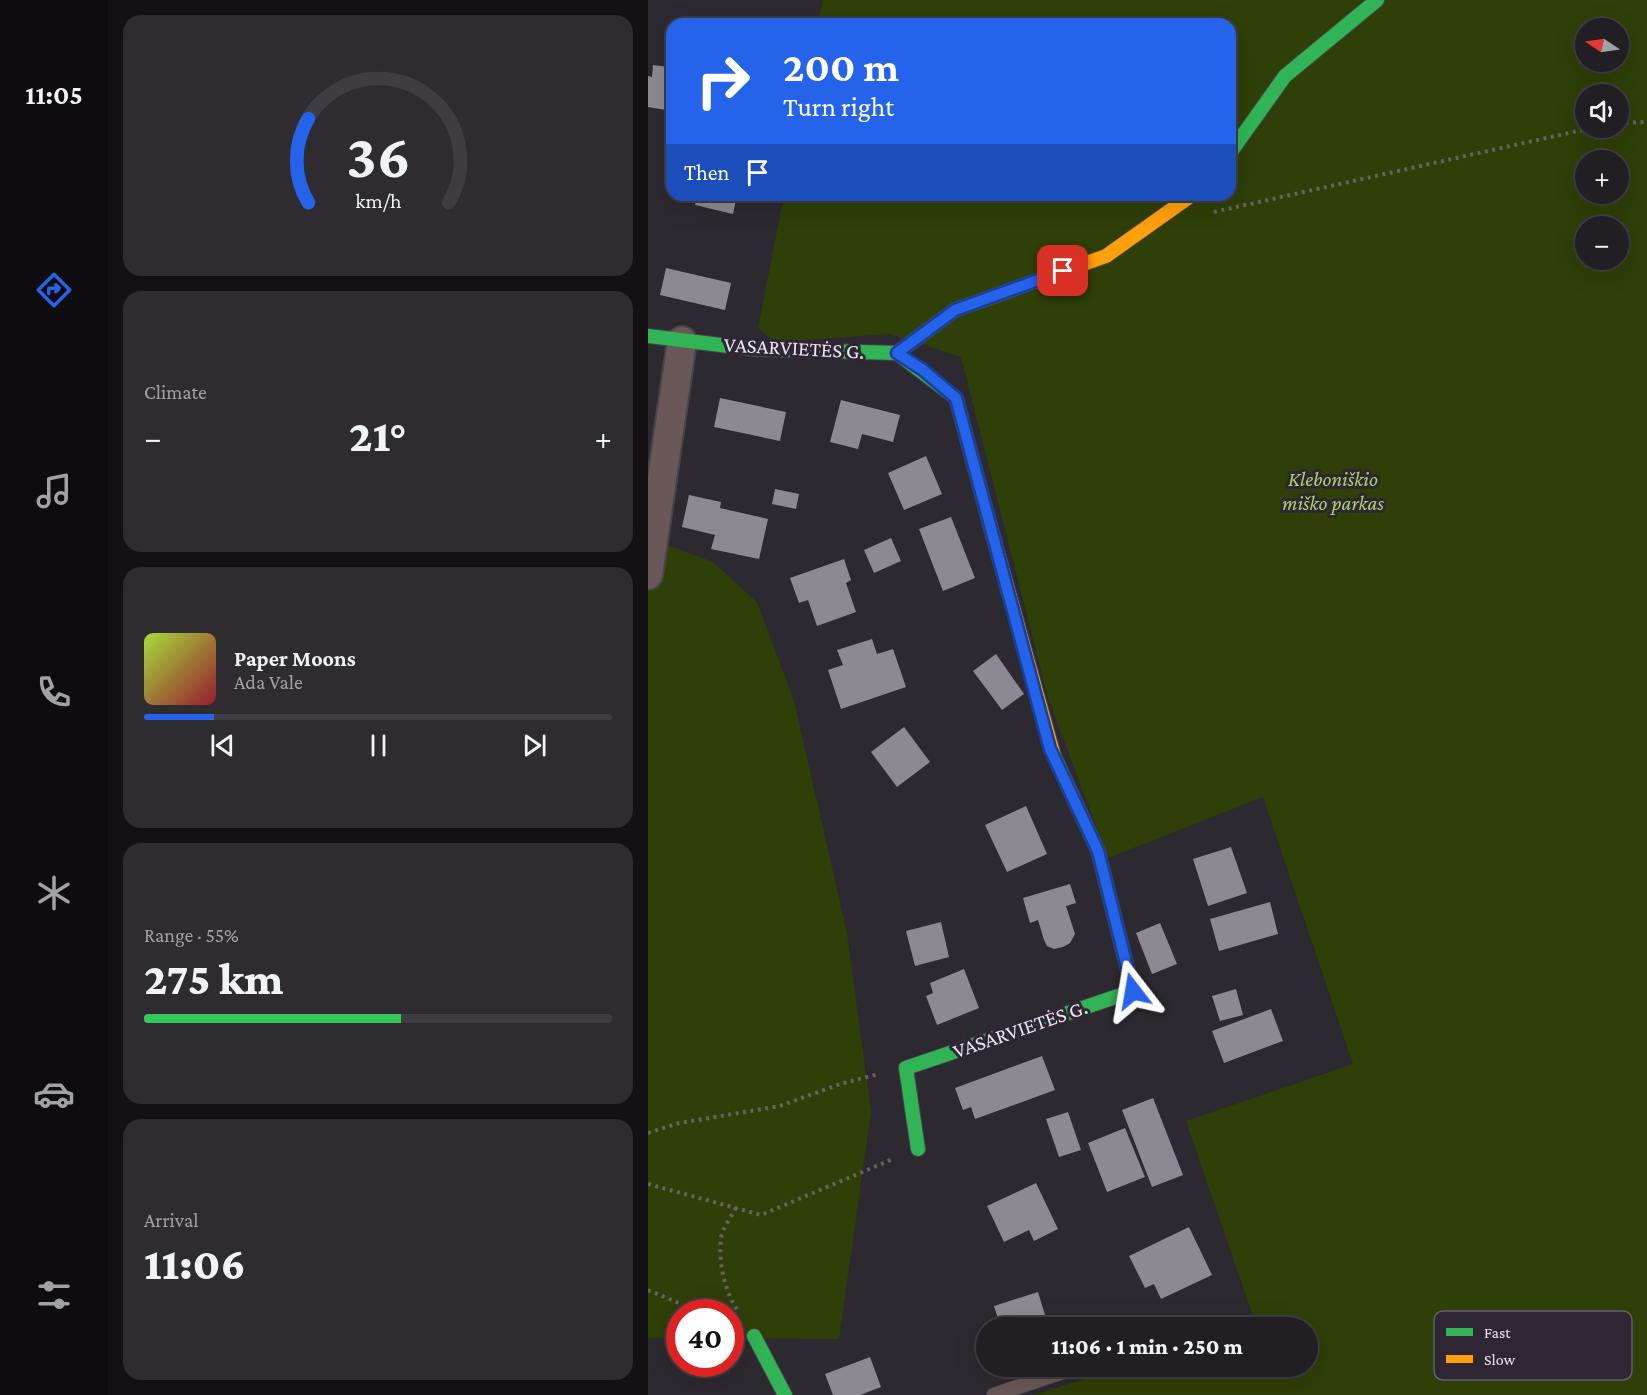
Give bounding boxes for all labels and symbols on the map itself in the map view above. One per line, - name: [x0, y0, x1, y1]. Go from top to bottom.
- north arrow: [1575, 18, 1629, 72]
- pin: [1037, 245, 1088, 296]
- street label: VASARVIETĖS G.: [723, 332, 865, 364]
- park label: Kleboniškio miško parkas: [1282, 467, 1384, 515]
- position arrow: [1101, 959, 1165, 1023]
- street label: VASARVIETĖS G.: [950, 995, 1090, 1063]
- speed limit sign: 40: [666, 1299, 744, 1377]
- legend: [1434, 1311, 1632, 1380]
- text: Fast: [1484, 1324, 1511, 1341]
- text: Slow: [1484, 1351, 1516, 1368]

